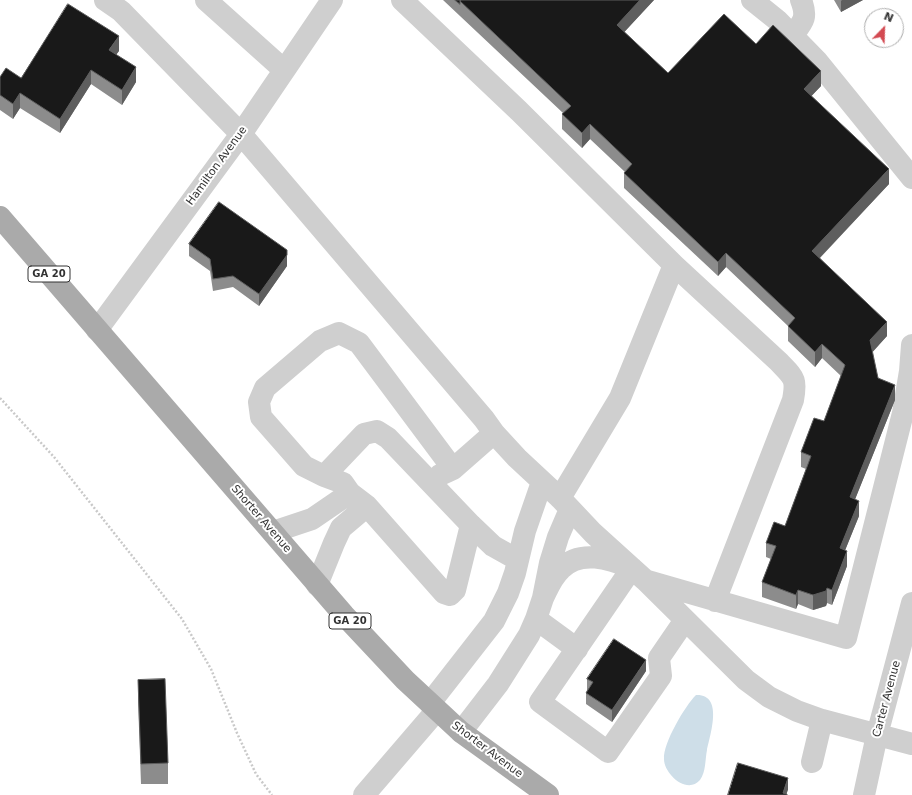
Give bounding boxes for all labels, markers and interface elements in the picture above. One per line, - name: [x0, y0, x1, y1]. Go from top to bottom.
- north arrow: [864, 8, 904, 48]
- text: N: [882, 10, 895, 25]
- street label: Hamilton Avenue: [184, 124, 250, 208]
- road number: GA 20: [28, 266, 70, 282]
- street label: Shorter Avenue: [228, 483, 294, 555]
- road number: GA 20: [329, 613, 371, 629]
- street label: Carter Avenue: [870, 659, 904, 739]
- street label: Shorter Avenue: [449, 719, 525, 781]

